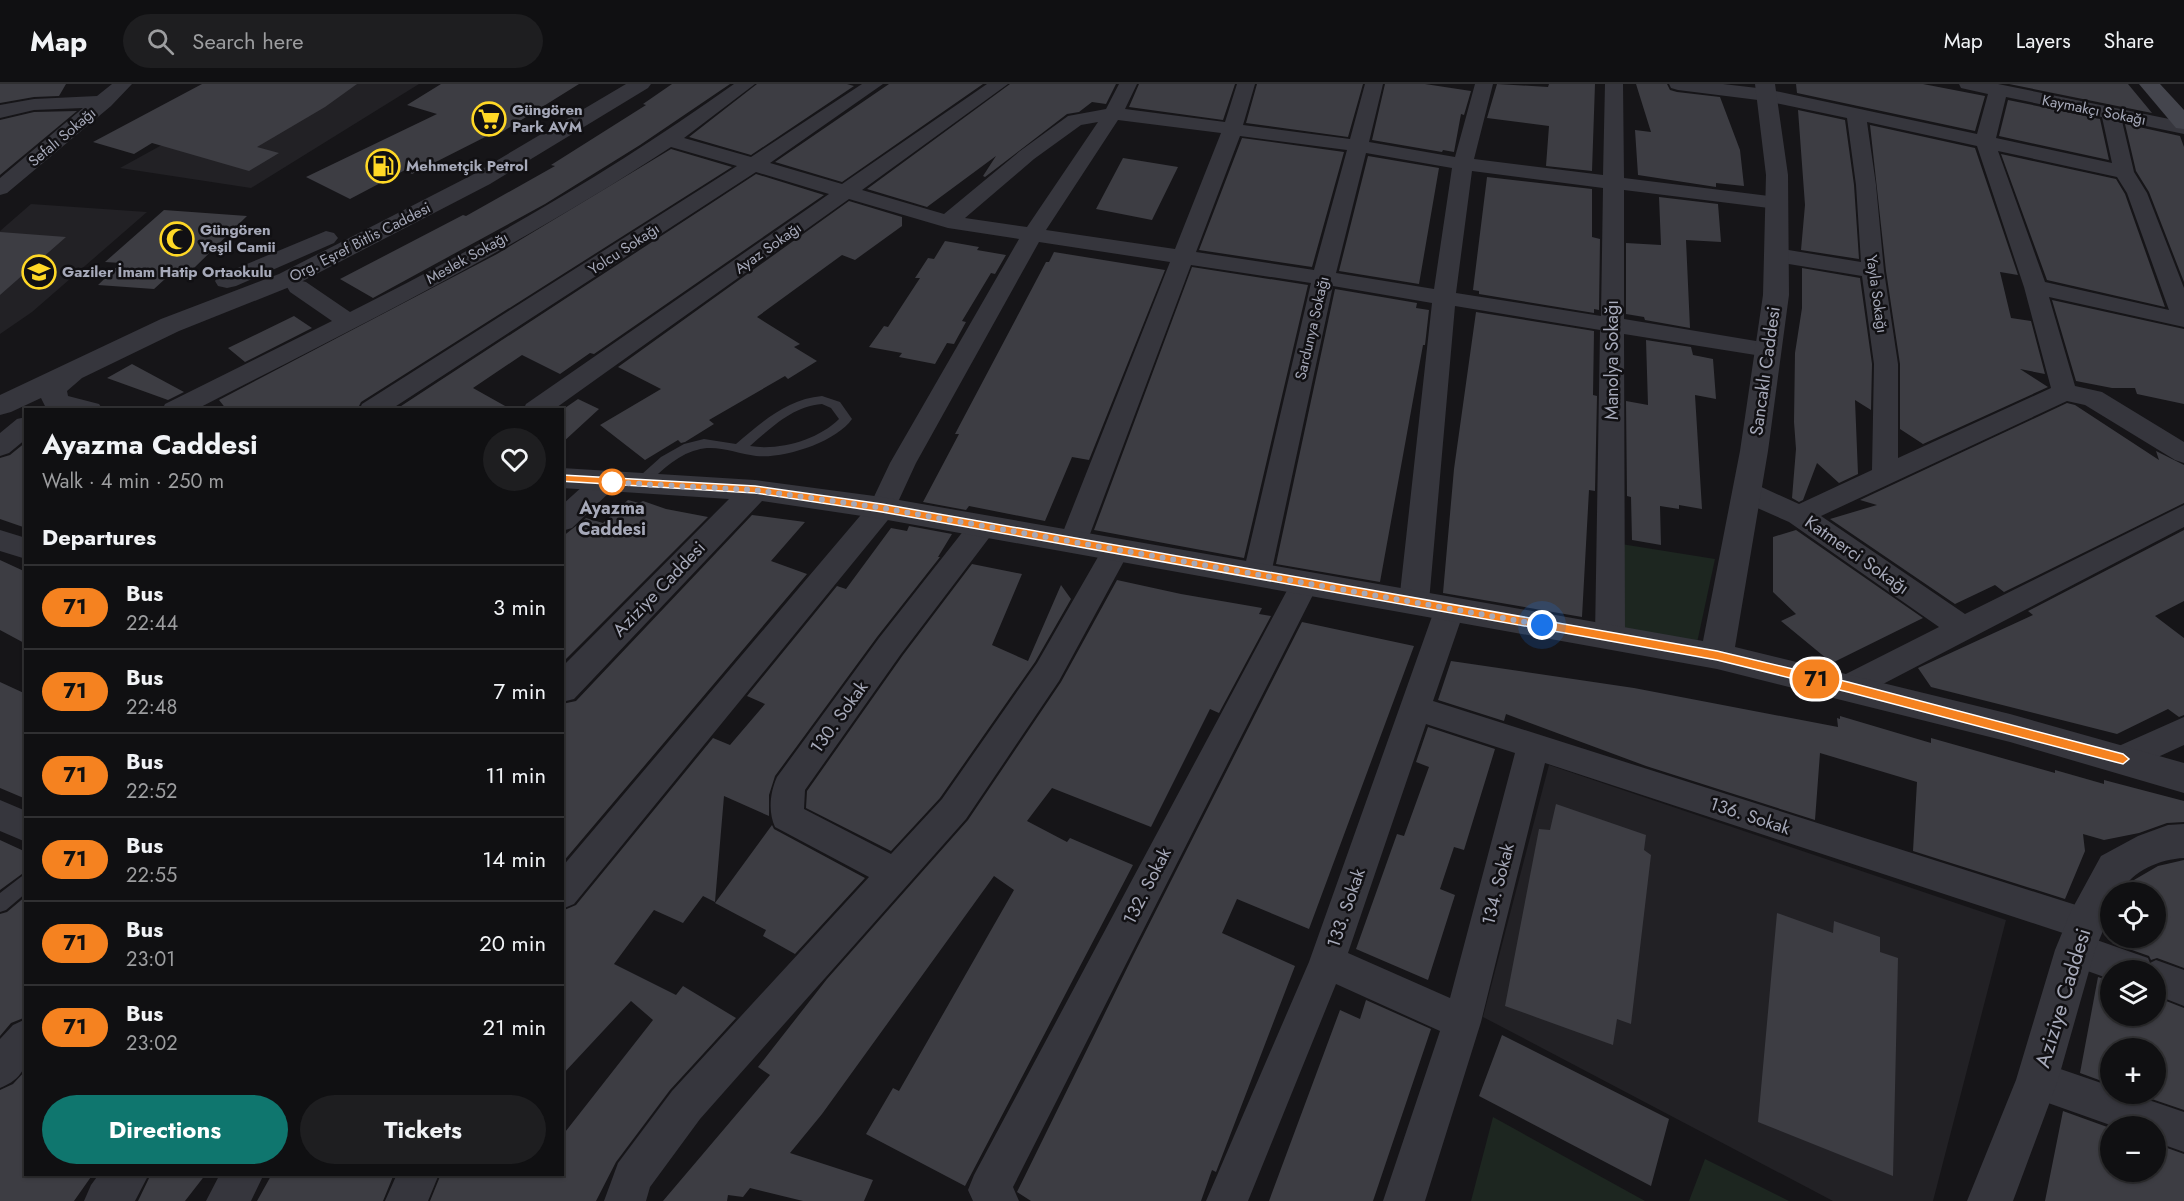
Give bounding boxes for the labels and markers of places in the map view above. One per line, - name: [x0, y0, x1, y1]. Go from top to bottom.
- place label: Güngören Park AVM: [512, 99, 583, 138]
- supermarket icon: Güngören Park AVM: [471, 101, 507, 137]
- fuel station icon: Mehmetçik Petrol: [365, 148, 401, 184]
- place label: Mehmetçik Petrol: [406, 155, 528, 177]
- place label: Güngören Yeşil Camii: [199, 219, 276, 258]
- mosque icon: Güngören Yeşil Camii: [159, 221, 195, 257]
- school or university icon: Gaziler İmam Hatip Ortaokulu: [21, 254, 57, 290]
- place label: Gaziler İmam Hatip Ortaokulu: [62, 261, 272, 283]
- marker: Ayazma Caddesi: [599, 469, 625, 495]
- place label: Ayazma Caddesi: [578, 495, 646, 542]

